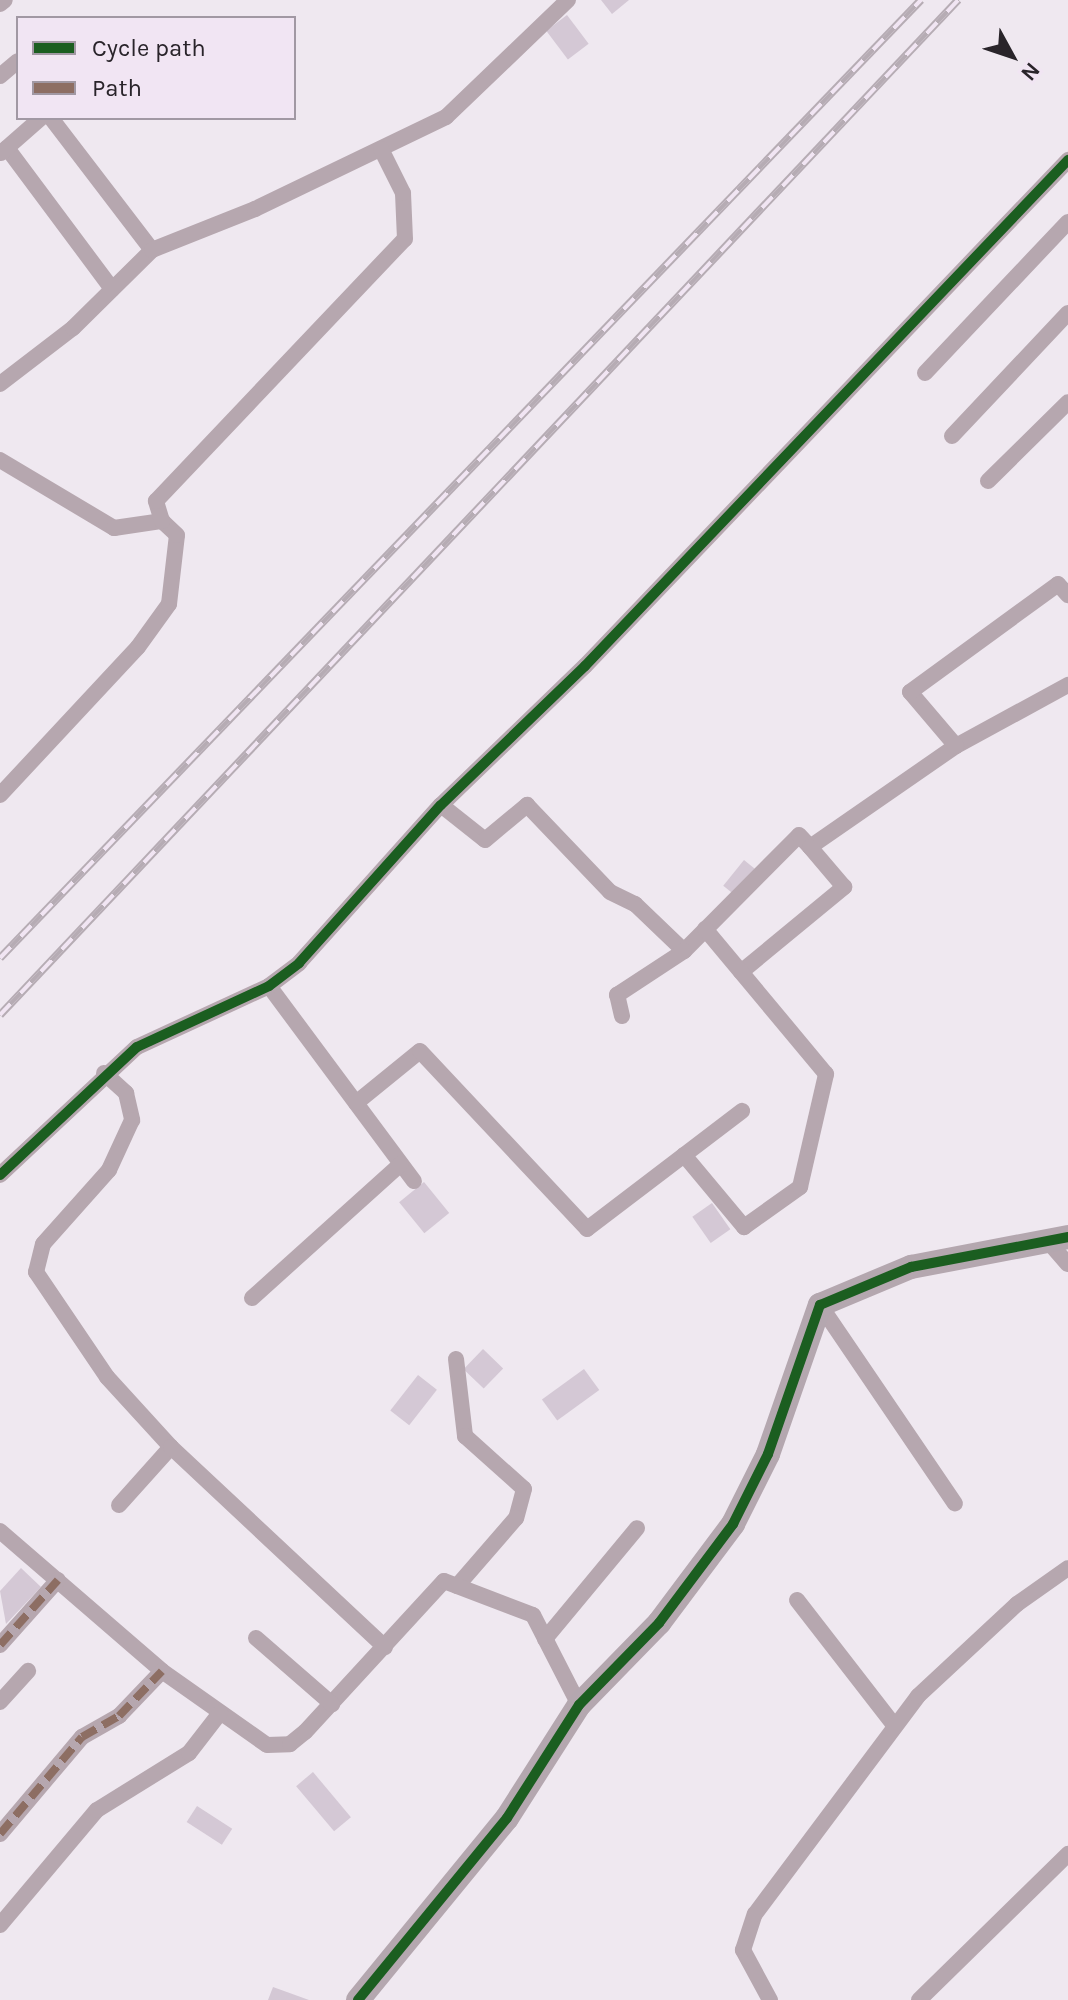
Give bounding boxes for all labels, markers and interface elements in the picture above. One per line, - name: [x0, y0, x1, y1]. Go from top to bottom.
- legend: [16, 16, 296, 120]
- north arrow: [972, 16, 1052, 96]
- text: Cycle path: [92, 34, 206, 62]
- text: N: [1015, 57, 1045, 86]
- text: Path: [92, 74, 142, 102]

